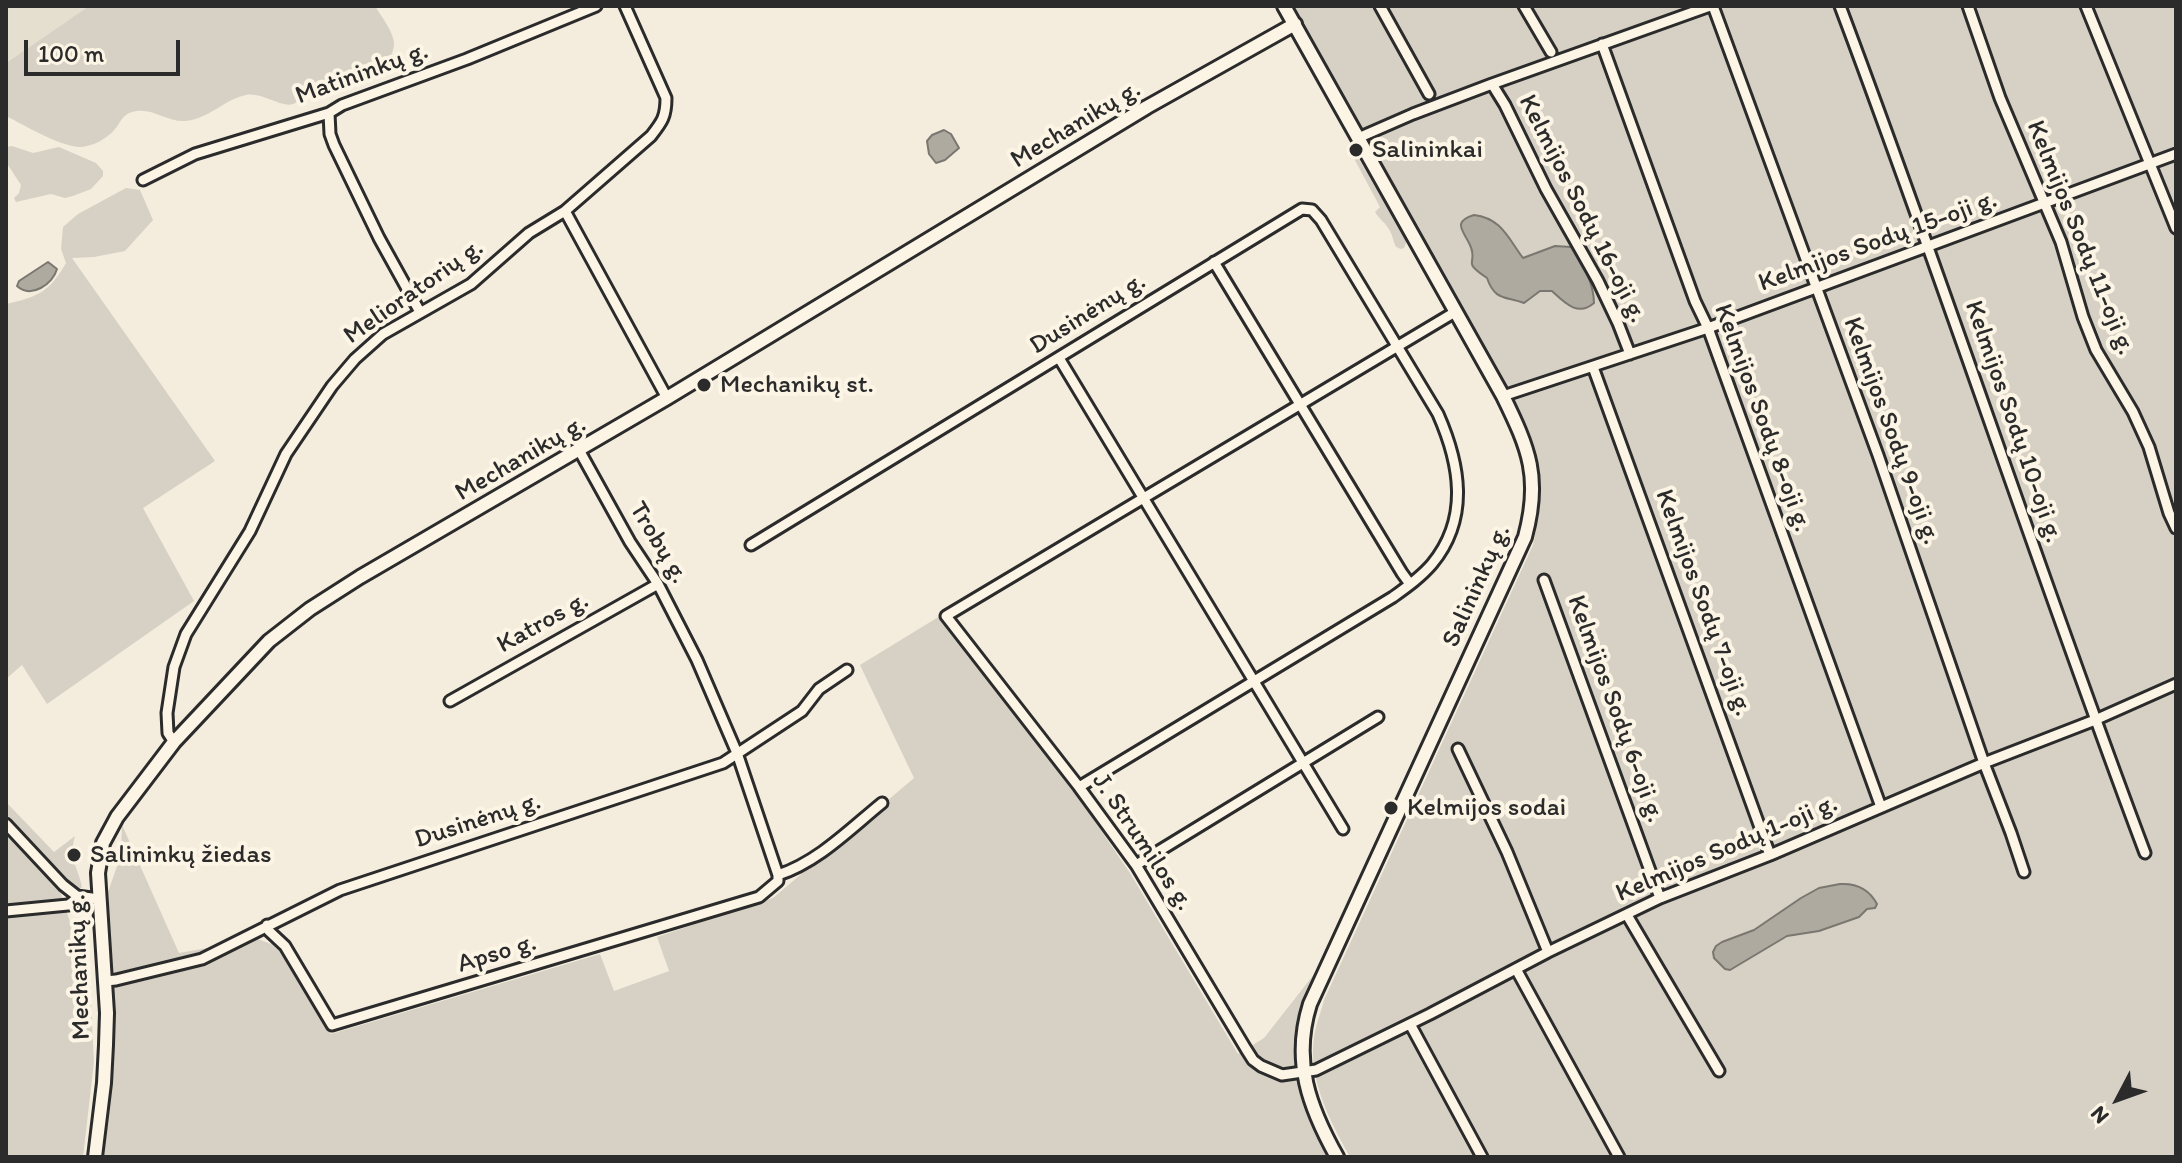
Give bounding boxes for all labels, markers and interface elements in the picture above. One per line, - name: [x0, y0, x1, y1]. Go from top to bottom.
- scale bar: [28, 24, 184, 74]
- street label: Matininkų g.: [291, 36, 433, 112]
- text: 100 m: [38, 39, 104, 68]
- street label: Mechanikų g.: [1005, 74, 1147, 176]
- street label: Kelmijos Sodų 16-oji g.: [1511, 90, 1653, 328]
- street label: Kelmijos Sodų 11-oji g.: [2019, 116, 2141, 360]
- place label: Salininkai: [1372, 134, 1483, 166]
- marker: Salininkai: [1347, 141, 1365, 159]
- street label: Kelmijos Sodų 15-oji g.: [1755, 184, 2001, 300]
- street label: Melioratorių g.: [338, 232, 490, 352]
- street label: Dusinėnų g.: [1024, 266, 1152, 362]
- street label: Kelmijos Sodų 10-oji g.: [1957, 297, 2069, 547]
- street label: Kelmijos Sodų 8-oji g.: [1706, 300, 1818, 536]
- street label: Kelmijos Sodų 9-oji g.: [1835, 313, 1947, 549]
- place label: Mechanikų st.: [720, 369, 874, 401]
- marker: Mechanikų st.: [695, 376, 713, 394]
- street label: Mechanikų g.: [450, 409, 592, 509]
- street label: Kelmijos Sodų 7-oji g.: [1648, 486, 1758, 720]
- street label: Trobų g.: [621, 496, 695, 590]
- street label: Salininkų g.: [1436, 520, 1518, 652]
- street label: Katros g.: [492, 585, 594, 661]
- street label: Kelmijos Sodų 6-oji g.: [1559, 591, 1671, 827]
- street label: J. Strumilos g.: [1084, 767, 1200, 917]
- street label: Dusinėnų g.: [411, 786, 545, 856]
- street label: Kelmijos Sodų 1-oji g.: [1611, 788, 1843, 910]
- place label: Kelmijos sodai: [1407, 792, 1566, 824]
- marker: Kelmijos sodai: [1382, 799, 1400, 817]
- place label: Salininkų žiedas: [90, 839, 272, 871]
- marker: Salininkų žiedas: [65, 846, 83, 864]
- street label: Mechanikų g.: [62, 894, 98, 1040]
- street label: Apso g.: [454, 927, 540, 981]
- north arrow: [2078, 1059, 2158, 1139]
- text: N: [2084, 1101, 2115, 1130]

